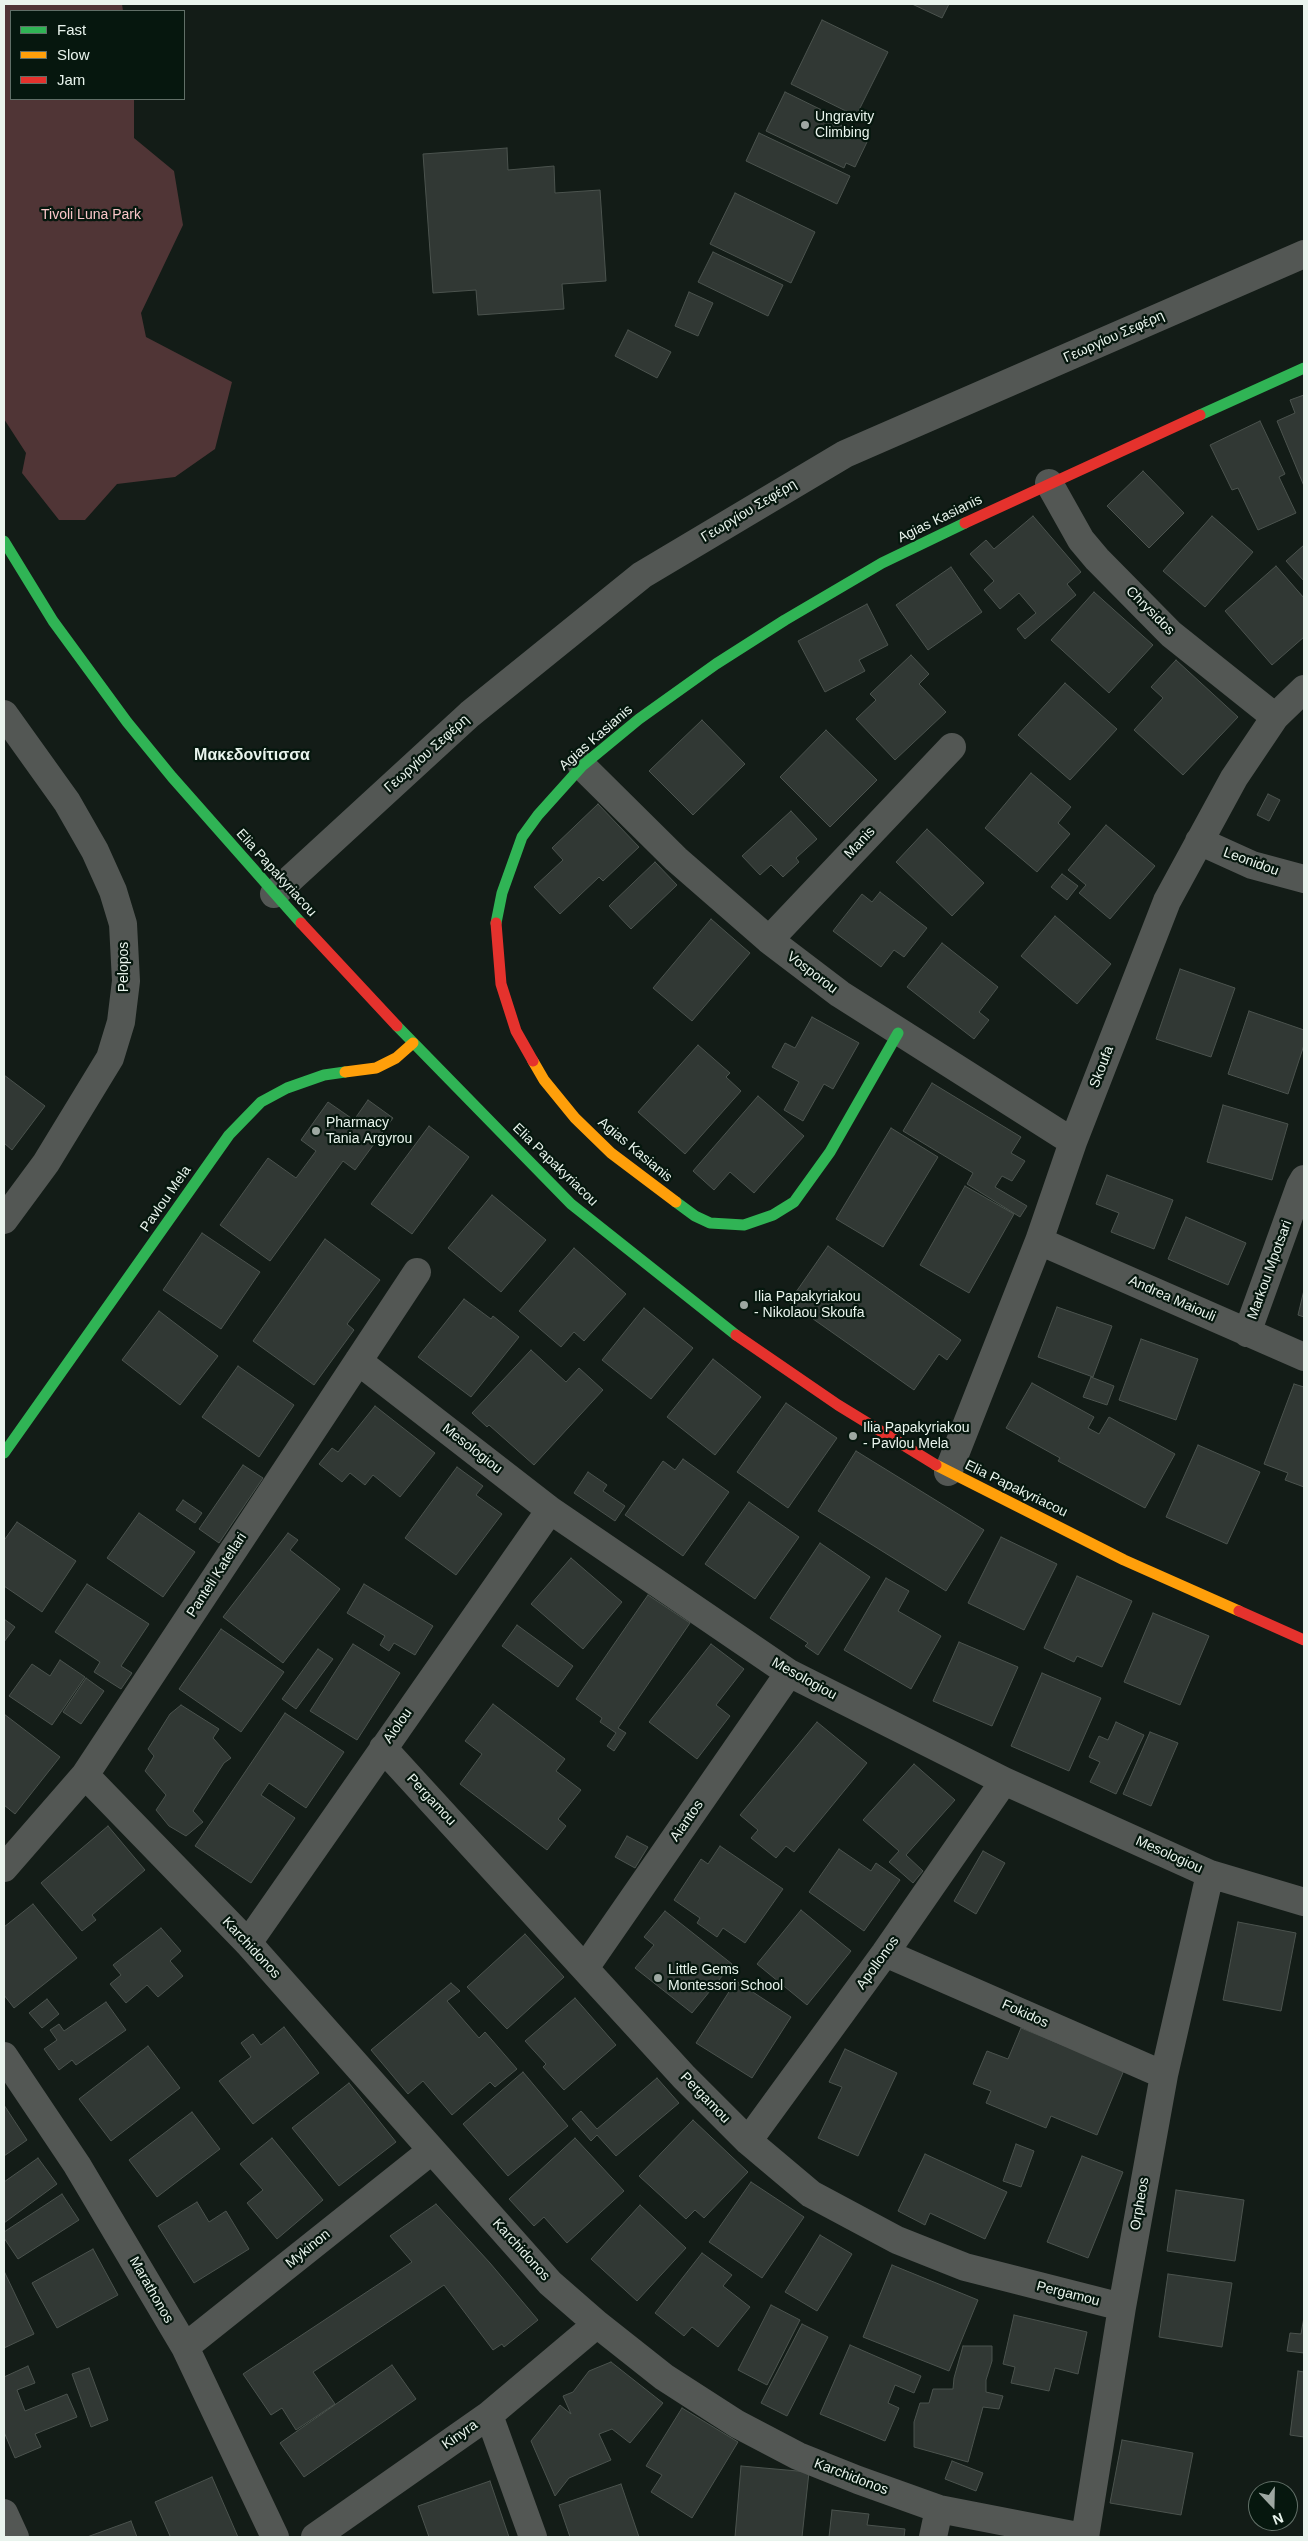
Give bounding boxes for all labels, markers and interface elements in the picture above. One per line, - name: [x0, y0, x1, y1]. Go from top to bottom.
- legend: [10, 10, 185, 100]
- text: Fast: [57, 21, 86, 38]
- text: Slow: [57, 46, 90, 63]
- text: Jam: [57, 71, 85, 88]
- place label: Ungravity Climbing: [815, 109, 874, 142]
- marker: Ungravity Climbing: [799, 119, 811, 131]
- park label: Tivoli Luna Park: [41, 207, 141, 223]
- street label: Γεωργίου Σεφέρη: [1061, 307, 1167, 367]
- street label: Γεωργίου Σεφέρη: [698, 476, 800, 546]
- street label: Agias Kasianis: [895, 491, 985, 547]
- street label: Chrysidos: [1122, 583, 1178, 639]
- street label: Agias Kasianis: [556, 702, 636, 774]
- street label: Γεωργίου Σεφέρη: [381, 712, 473, 796]
- district label: Μακεδονίτισσα: [194, 746, 310, 766]
- street label: Manis: [841, 824, 879, 862]
- street label: Elia Papakyriacou: [232, 826, 320, 920]
- street label: Leonidou: [1221, 844, 1281, 880]
- street label: Pelopos: [116, 942, 132, 992]
- street label: Vosporou: [783, 948, 841, 998]
- street label: Skoufa: [1086, 1044, 1118, 1090]
- street label: Agias Kasianis: [594, 1114, 676, 1186]
- place label: Pharmacy Tania Argyrou: [326, 1115, 412, 1148]
- street label: Elia Papakyriacou: [509, 1120, 601, 1210]
- marker: Pharmacy Tania Argyrou: [310, 1125, 322, 1137]
- street label: Pavlou Mela: [137, 1163, 195, 1235]
- street label: Markou Mpotsari: [1244, 1218, 1296, 1322]
- street label: Andrea Maiouli: [1126, 1272, 1218, 1326]
- place label: Ilia Papakyriakou - Nikolaou Skoufa: [754, 1289, 865, 1321]
- marker: Ilia Papakyriakou - Nikolaou Skoufa: [738, 1299, 750, 1311]
- street label: Mesologiou: [439, 1420, 505, 1478]
- place label: Ilia Papakyriakou - Pavlou Mela: [863, 1420, 970, 1452]
- marker: Ilia Papakyriakou - Pavlou Mela: [847, 1430, 859, 1442]
- street label: Elia Papakyriacou: [962, 1457, 1070, 1521]
- street label: Panteli Katellari: [183, 1530, 251, 1620]
- street label: Mesologiou: [769, 1654, 839, 1704]
- street label: Aiolou: [380, 1705, 416, 1747]
- street label: Pergamou: [403, 1771, 459, 1829]
- street label: Aiantos: [667, 1797, 707, 1845]
- street label: Mesologiou: [1133, 1833, 1205, 1877]
- street label: Karchidonos: [218, 1914, 284, 1982]
- street label: Apollonos: [853, 1933, 903, 1993]
- place label: Little Gems Montessori School: [668, 1962, 783, 1994]
- marker: Little Gems Montessori School: [652, 1972, 664, 1984]
- street label: Fokidos: [999, 1996, 1051, 2032]
- street label: Pergamou: [677, 2069, 733, 2127]
- street label: Orpheos: [1127, 2176, 1153, 2232]
- street label: Karchidonos: [489, 2215, 553, 2285]
- street label: Mykinon: [282, 2226, 334, 2272]
- street label: Marathonos: [125, 2254, 177, 2326]
- street label: Pergamou: [1035, 2278, 1101, 2310]
- street label: Kinyra: [439, 2417, 481, 2453]
- street label: Karchidonos: [812, 2455, 890, 2499]
- north arrow: [1248, 2481, 1298, 2531]
- text: N: [1270, 2510, 1286, 2528]

